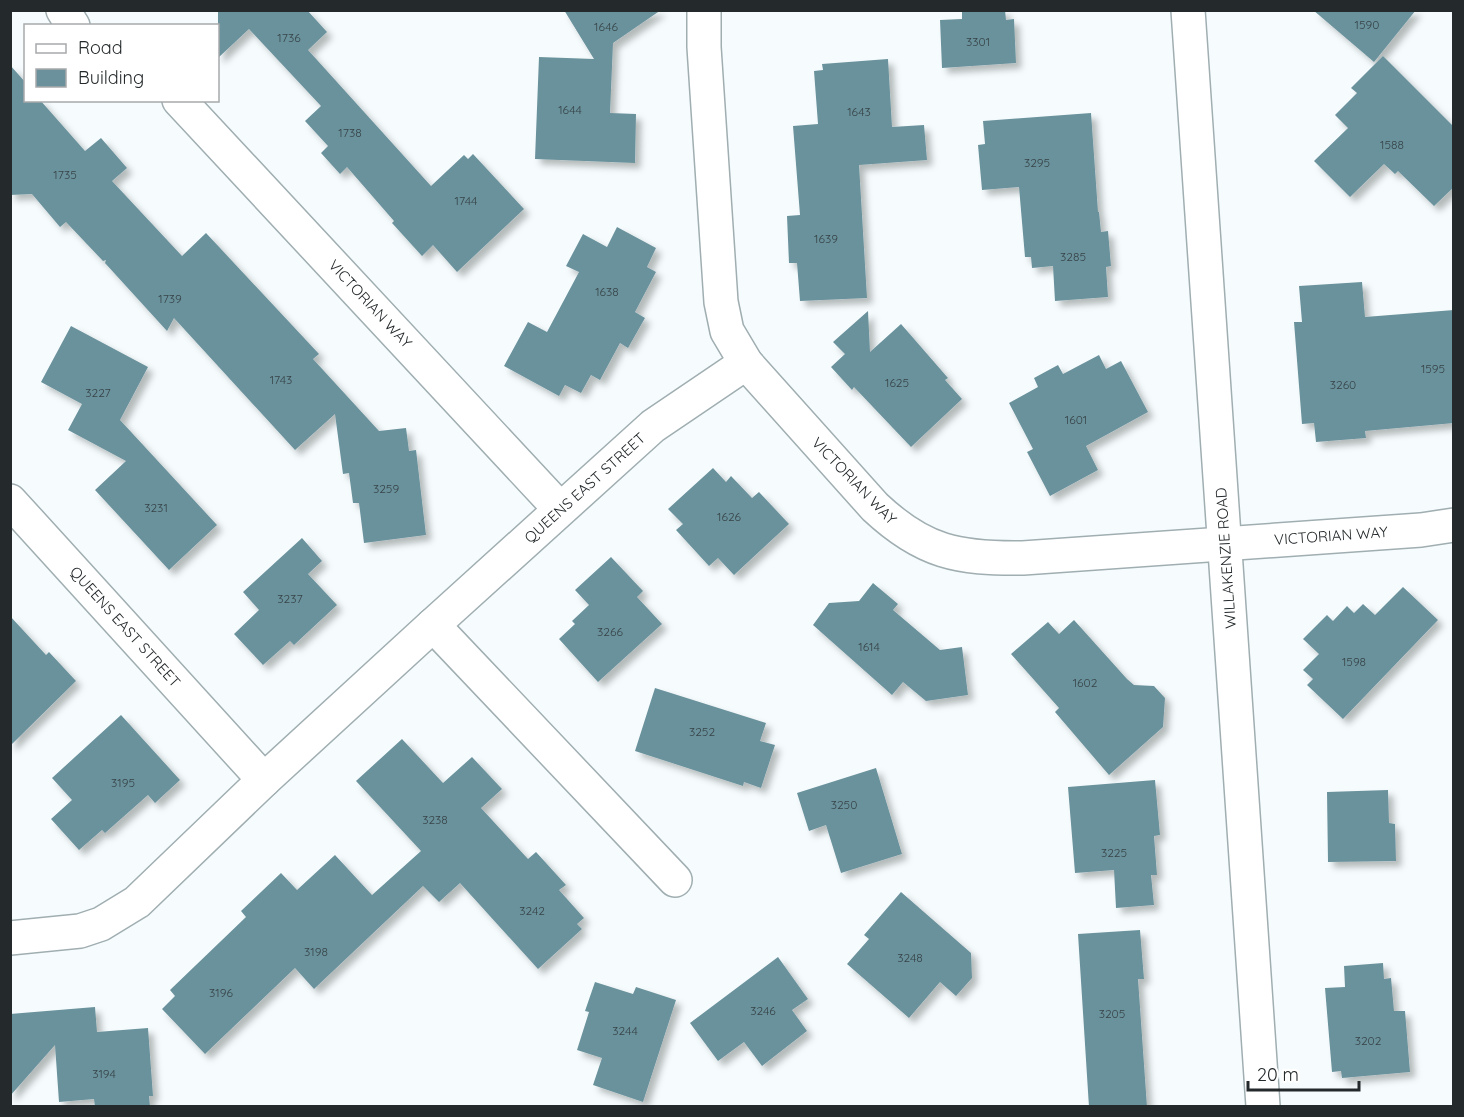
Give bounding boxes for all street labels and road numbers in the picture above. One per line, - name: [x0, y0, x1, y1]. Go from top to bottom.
- street label: VICTORIAN WAY: [325, 256, 417, 352]
- street label: QUEENS EAST STREET: [520, 428, 649, 547]
- street label: VICTORIAN WAY: [808, 433, 901, 529]
- street label: WILLAKENZIE ROAD: [1211, 487, 1240, 629]
- street label: VICTORIAN WAY: [1273, 522, 1389, 549]
- street label: QUEENS EAST STREET: [66, 562, 185, 691]

